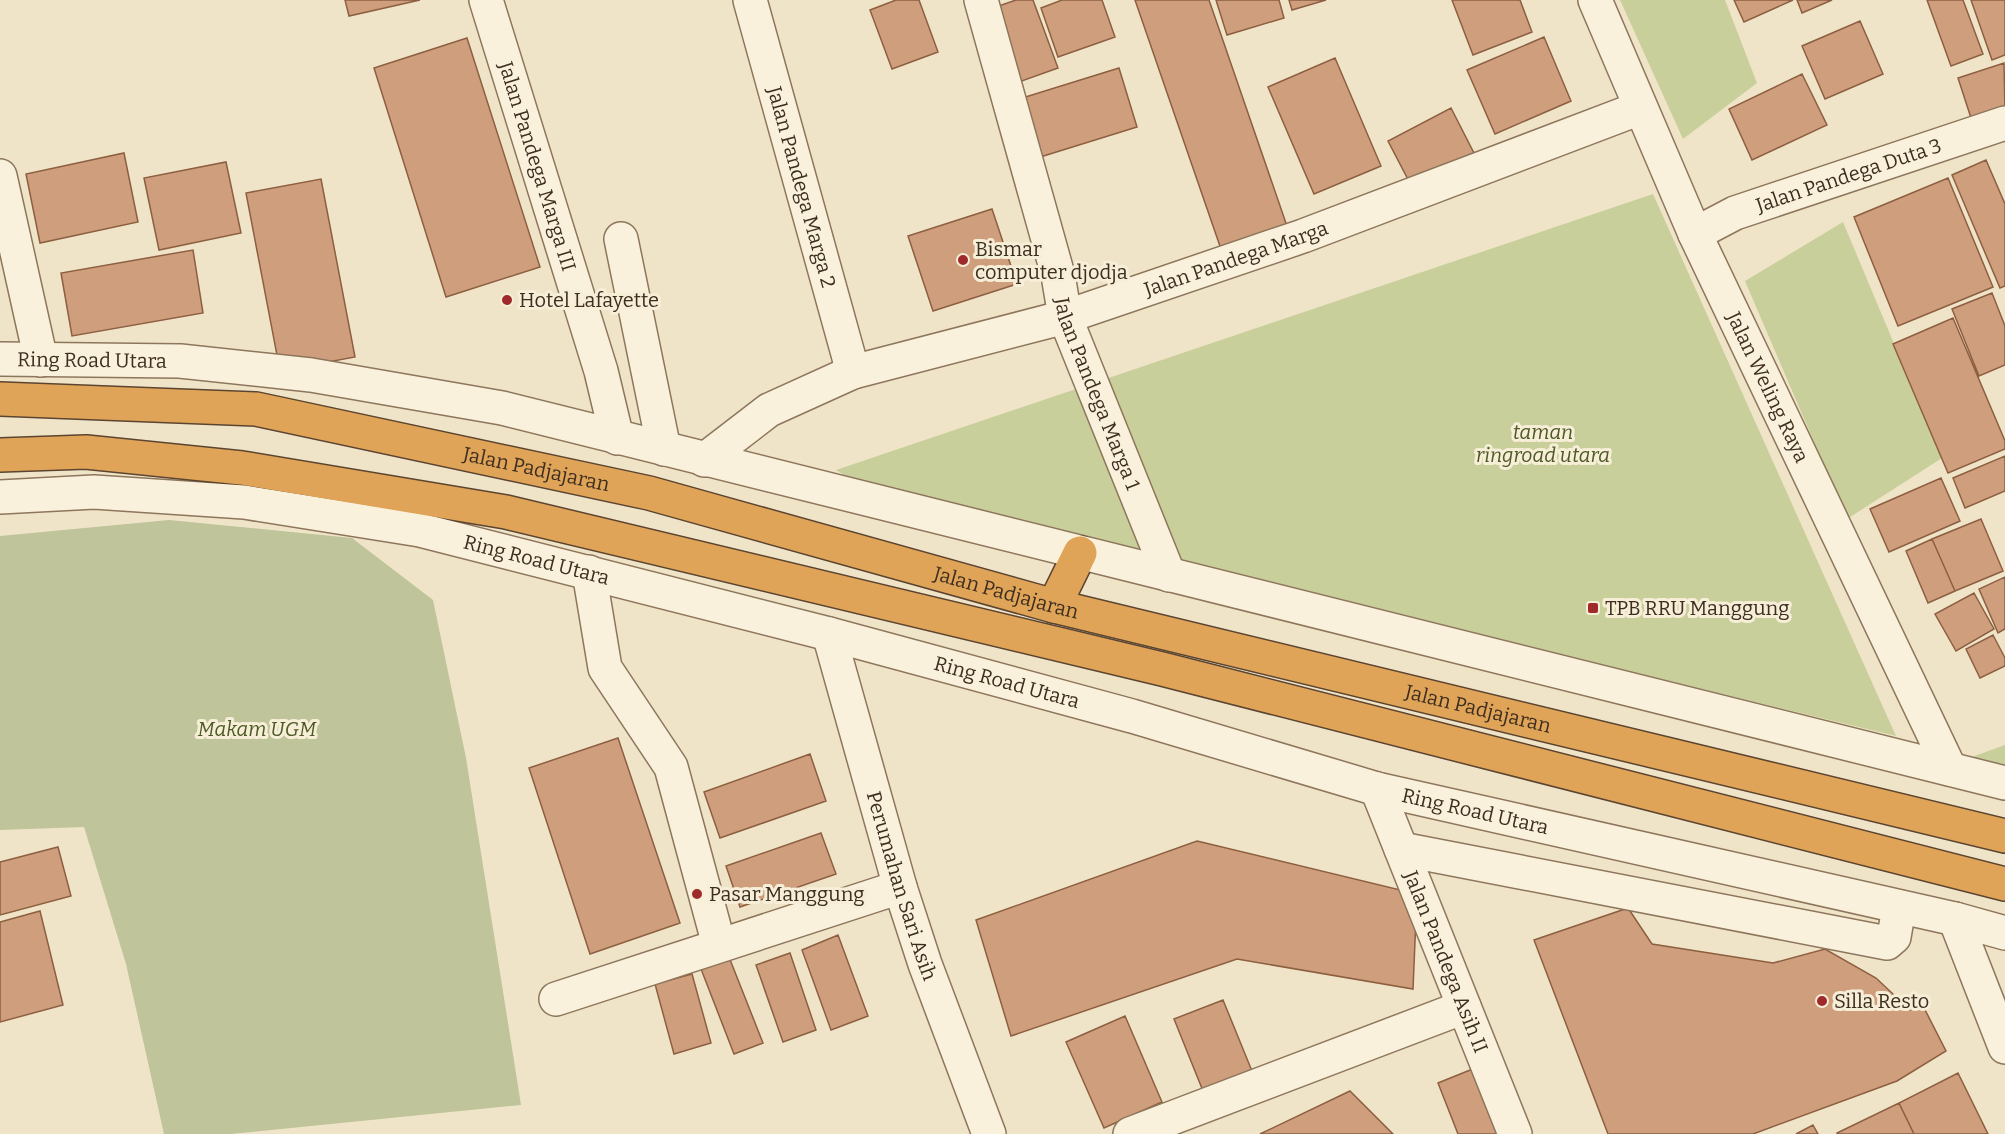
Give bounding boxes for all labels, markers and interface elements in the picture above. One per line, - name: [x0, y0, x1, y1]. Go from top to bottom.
- street label: Jalan Pandega Marga III: [493, 58, 581, 274]
- street label: Jalan Pandega Marga 2: [762, 83, 841, 290]
- street label: Jalan Pandega Duta 3: [1752, 133, 1945, 217]
- street label: Jalan Pandega Marga: [1140, 216, 1331, 302]
- place label: Bismar computer djodja: [975, 237, 1128, 285]
- marker: Bismar computer djodja: [956, 253, 970, 267]
- place label: Hotel Lafayette: [519, 288, 659, 312]
- marker: Hotel Lafayette: [500, 293, 514, 307]
- street label: Jalan Pandega Marga 1: [1050, 295, 1145, 493]
- street label: Jalan Weling Raya: [1721, 307, 1814, 466]
- street label: Ring Road Utara: [17, 347, 167, 373]
- park label: taman ringroad utara: [1476, 420, 1610, 467]
- street label: Jalan Padjajaran: [460, 441, 612, 496]
- street label: Ring Road Utara: [461, 530, 612, 590]
- street label: Jalan Padjajaran: [930, 561, 1081, 624]
- place label: TPB RRU Manggung: [1605, 596, 1789, 620]
- marker: TPB RRU Manggung: [1586, 601, 1600, 615]
- street label: Ring Road Utara: [931, 651, 1082, 713]
- street label: Jalan Padjajaran: [1402, 679, 1554, 738]
- park label: Makam UGM: [198, 717, 317, 741]
- street label: Ring Road Utara: [1400, 783, 1551, 839]
- street label: Perumahan Sari Asih: [862, 788, 942, 984]
- street label: Jalan Pandega Asih II: [1399, 866, 1493, 1056]
- place label: Pasar Manggung: [709, 882, 865, 906]
- marker: Pasar Manggung: [690, 887, 704, 901]
- place label: Silla Resto: [1834, 989, 1929, 1013]
- marker: Silla Resto: [1815, 994, 1829, 1008]

